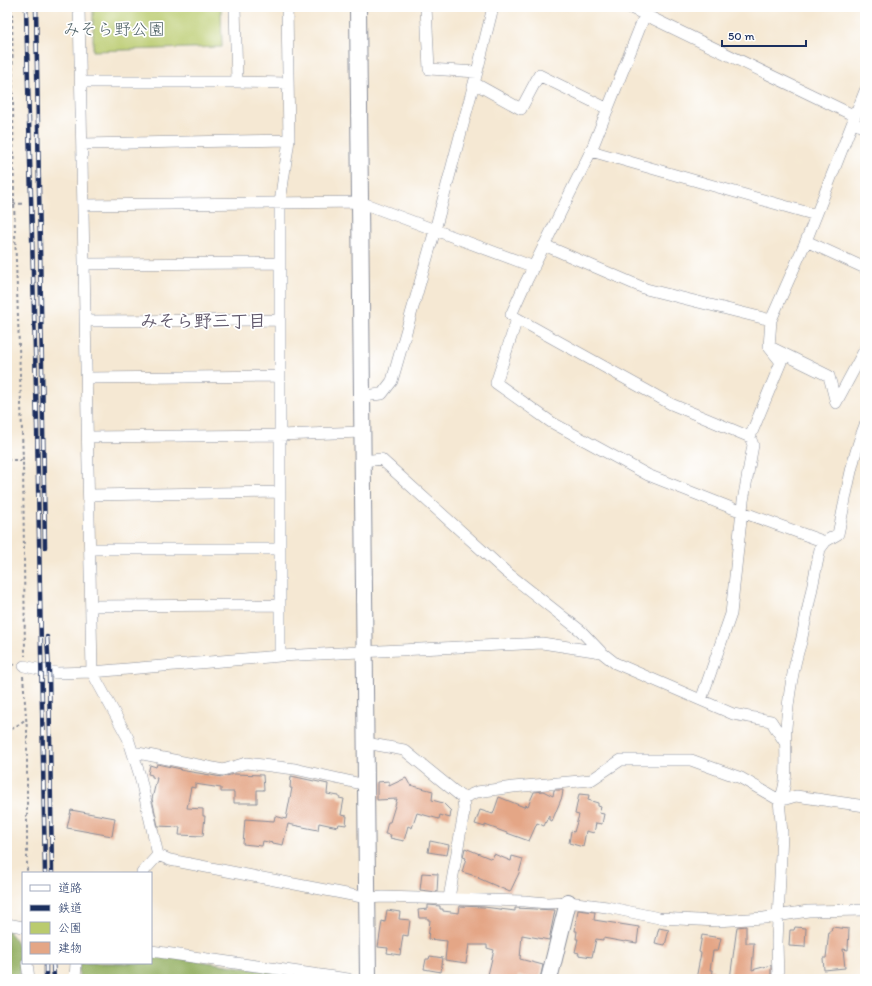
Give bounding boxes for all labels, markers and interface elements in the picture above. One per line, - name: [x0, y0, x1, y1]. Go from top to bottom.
- park label: みそら野公園: [63, 19, 165, 39]
- scale bar: [722, 22, 806, 48]
- text: 50 m: [728, 29, 754, 43]
- district label: みそら野三丁目: [140, 310, 266, 332]
- legend: [22, 872, 152, 964]
- text: 道路: [58, 881, 82, 895]
- text: 鉄道: [58, 901, 82, 915]
- text: 公園: [58, 921, 82, 935]
- text: 建物: [58, 941, 82, 955]

